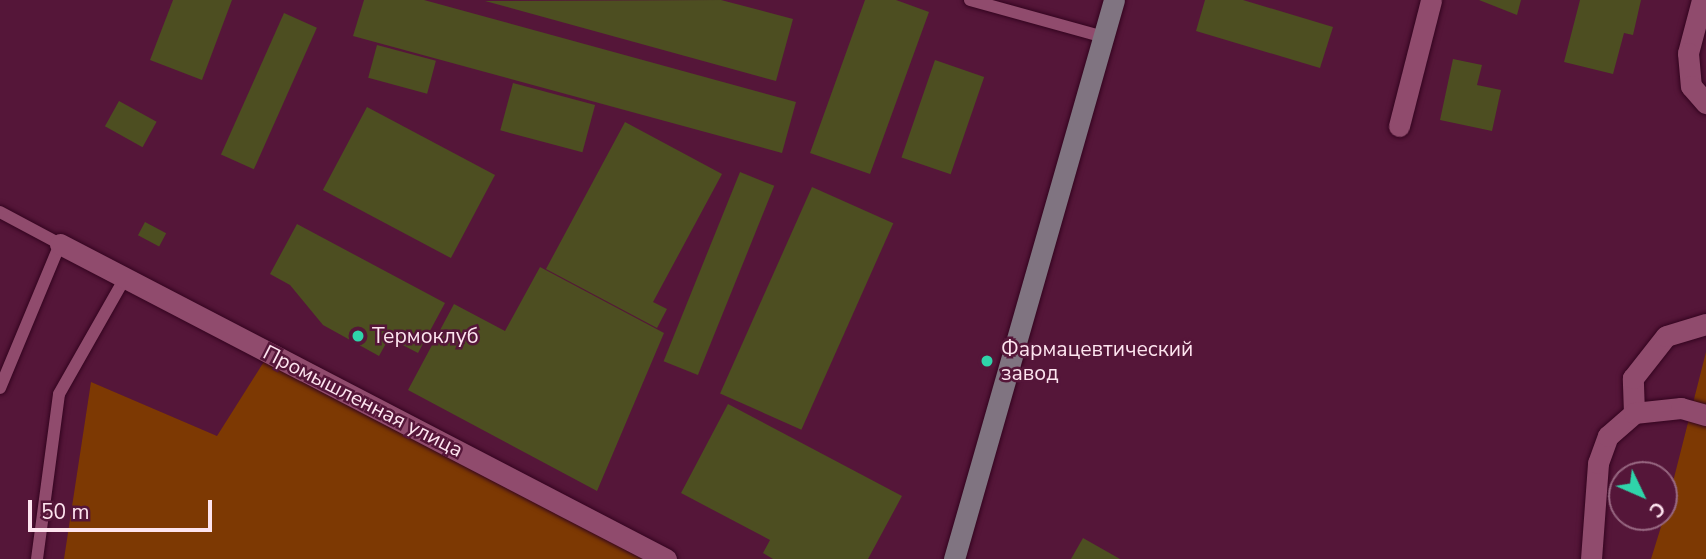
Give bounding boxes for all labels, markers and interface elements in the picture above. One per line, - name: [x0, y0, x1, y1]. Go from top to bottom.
- place label: Термоклуб: [372, 323, 479, 349]
- marker: Термоклуб: [350, 328, 366, 344]
- place label: Фармацевтический завод: [1001, 336, 1193, 386]
- street label: Промышленная улица: [259, 340, 467, 462]
- marker: Фармацевтический завод: [979, 353, 995, 369]
- north arrow: [1608, 461, 1678, 531]
- scale bar: [32, 486, 215, 530]
- text: С: [1643, 496, 1671, 523]
- text: 50 m: [41, 498, 90, 526]

